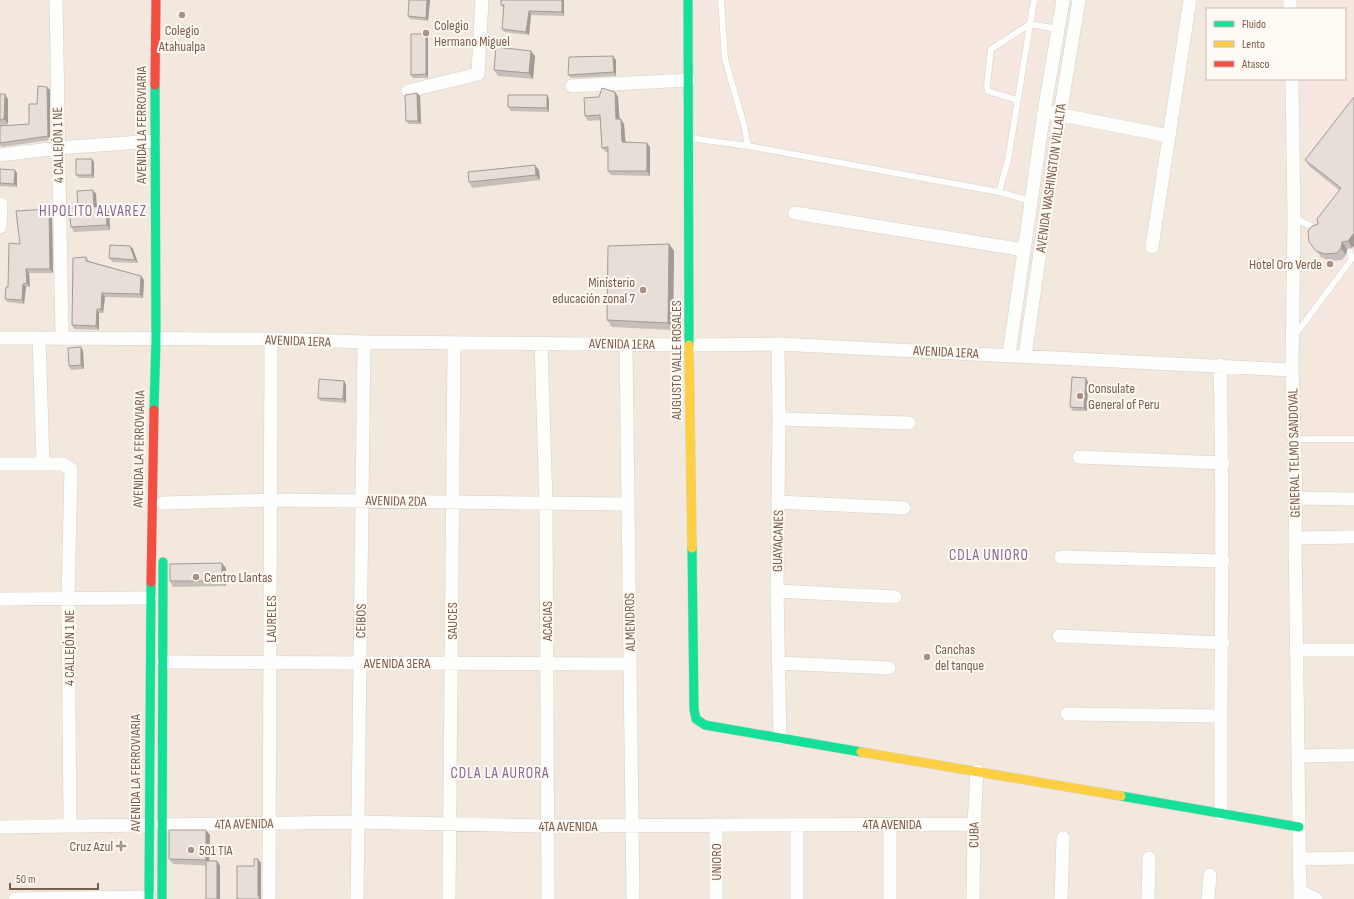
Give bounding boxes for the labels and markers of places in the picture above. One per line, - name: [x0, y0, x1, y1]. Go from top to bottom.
- marker: Colegio Atahualpa: [177, 10, 187, 20]
- place label: Colegio Hermano Miguel: [434, 17, 510, 50]
- place label: Colegio Atahualpa: [158, 22, 205, 55]
- marker: Colegio Hermano Miguel: [421, 28, 431, 38]
- place label: Hotel Oro Verde: [1249, 256, 1322, 273]
- marker: Hotel Oro Verde: [1325, 259, 1335, 269]
- place label: Ministerio educación zonal 7: [552, 274, 635, 307]
- marker: Ministerio educación zonal 7: [638, 285, 648, 295]
- place label: Consulate General of Peru: [1088, 380, 1160, 413]
- marker: Consulate General of Peru: [1075, 391, 1085, 401]
- place label: Centro Llantas: [204, 569, 272, 586]
- marker: Centro Llantas: [191, 572, 201, 582]
- place label: Canchas del tanque: [935, 641, 984, 674]
- marker: Canchas del tanque: [922, 652, 932, 662]
- place label: Cruz Azul: [70, 838, 113, 855]
- marker: Cruz Azul: [116, 841, 126, 851]
- place label: 501 TIA: [199, 842, 233, 859]
- marker: 501 TIA: [186, 845, 196, 855]

